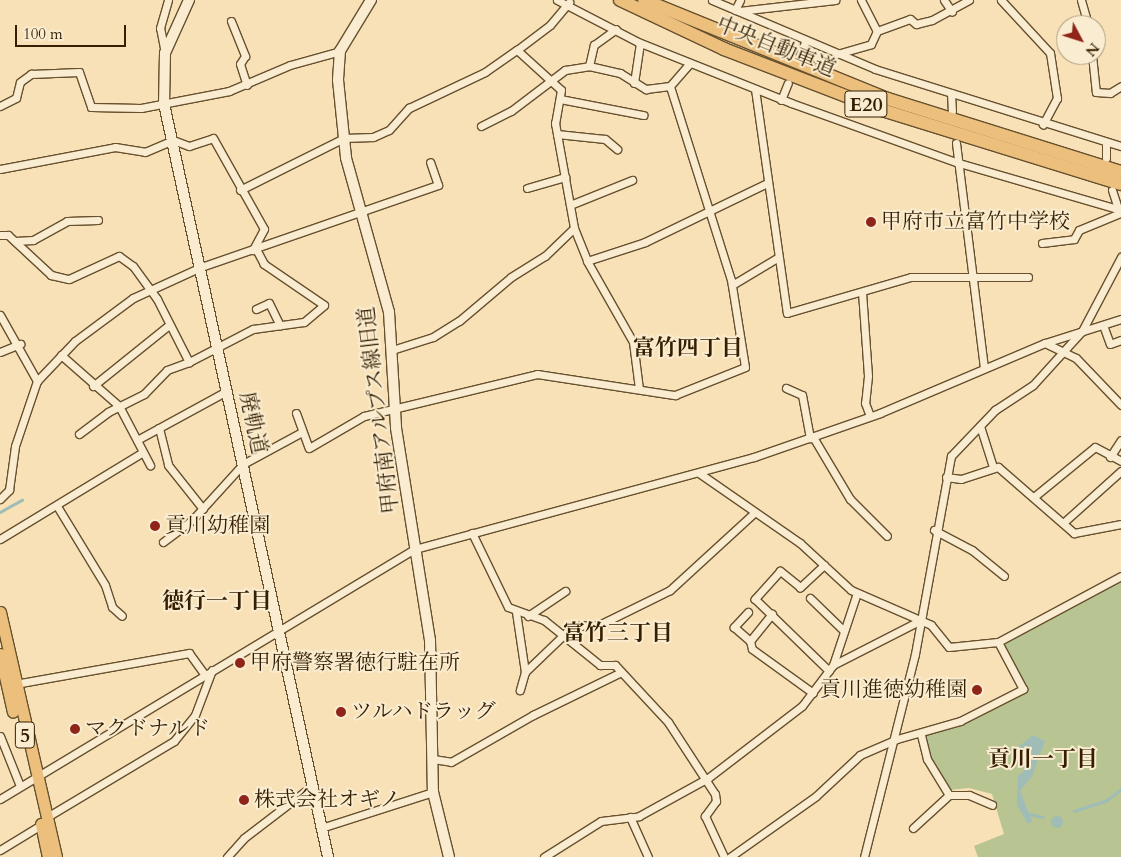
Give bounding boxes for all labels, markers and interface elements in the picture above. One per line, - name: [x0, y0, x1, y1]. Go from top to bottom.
- street label: 中央自動車道: [713, 12, 839, 82]
- scale bar: [18, 15, 129, 47]
- north arrow: [1056, 15, 1106, 65]
- text: 100 m: [23, 24, 63, 44]
- text: N: [1081, 39, 1103, 60]
- road number: E20: [844, 86, 888, 122]
- place label: 甲府市立富竹中学校: [881, 209, 1070, 235]
- marker: 甲府市立富竹中学校: [865, 216, 877, 228]
- street label: 甲府南アルプス線旧道: [354, 304, 404, 516]
- district label: 富竹四丁目: [633, 336, 743, 362]
- street label: 廃軌道: [234, 390, 272, 456]
- place label: 貢川幼稚園: [165, 513, 270, 539]
- marker: 貢川幼稚園: [149, 520, 161, 532]
- district label: 徳行一丁目: [162, 589, 272, 615]
- district label: 富竹三丁目: [563, 621, 673, 647]
- place label: 甲府警察署徳行駐在所: [250, 650, 460, 676]
- marker: 甲府警察署徳行駐在所: [234, 657, 246, 669]
- place label: 貢川進徳幼稚園: [820, 677, 967, 703]
- marker: 貢川進徳幼稚園: [971, 684, 983, 696]
- place label: ツルハドラッグ: [351, 699, 498, 725]
- marker: ツルハドラッグ: [335, 706, 347, 718]
- place label: マクドナルド: [85, 716, 211, 742]
- road number: 5: [14, 718, 36, 752]
- marker: マクドナルド: [69, 723, 81, 735]
- district label: 貢川一丁目: [988, 747, 1098, 773]
- place label: 株式会社オギノ: [254, 787, 401, 813]
- marker: 株式会社オギノ: [238, 794, 250, 806]

